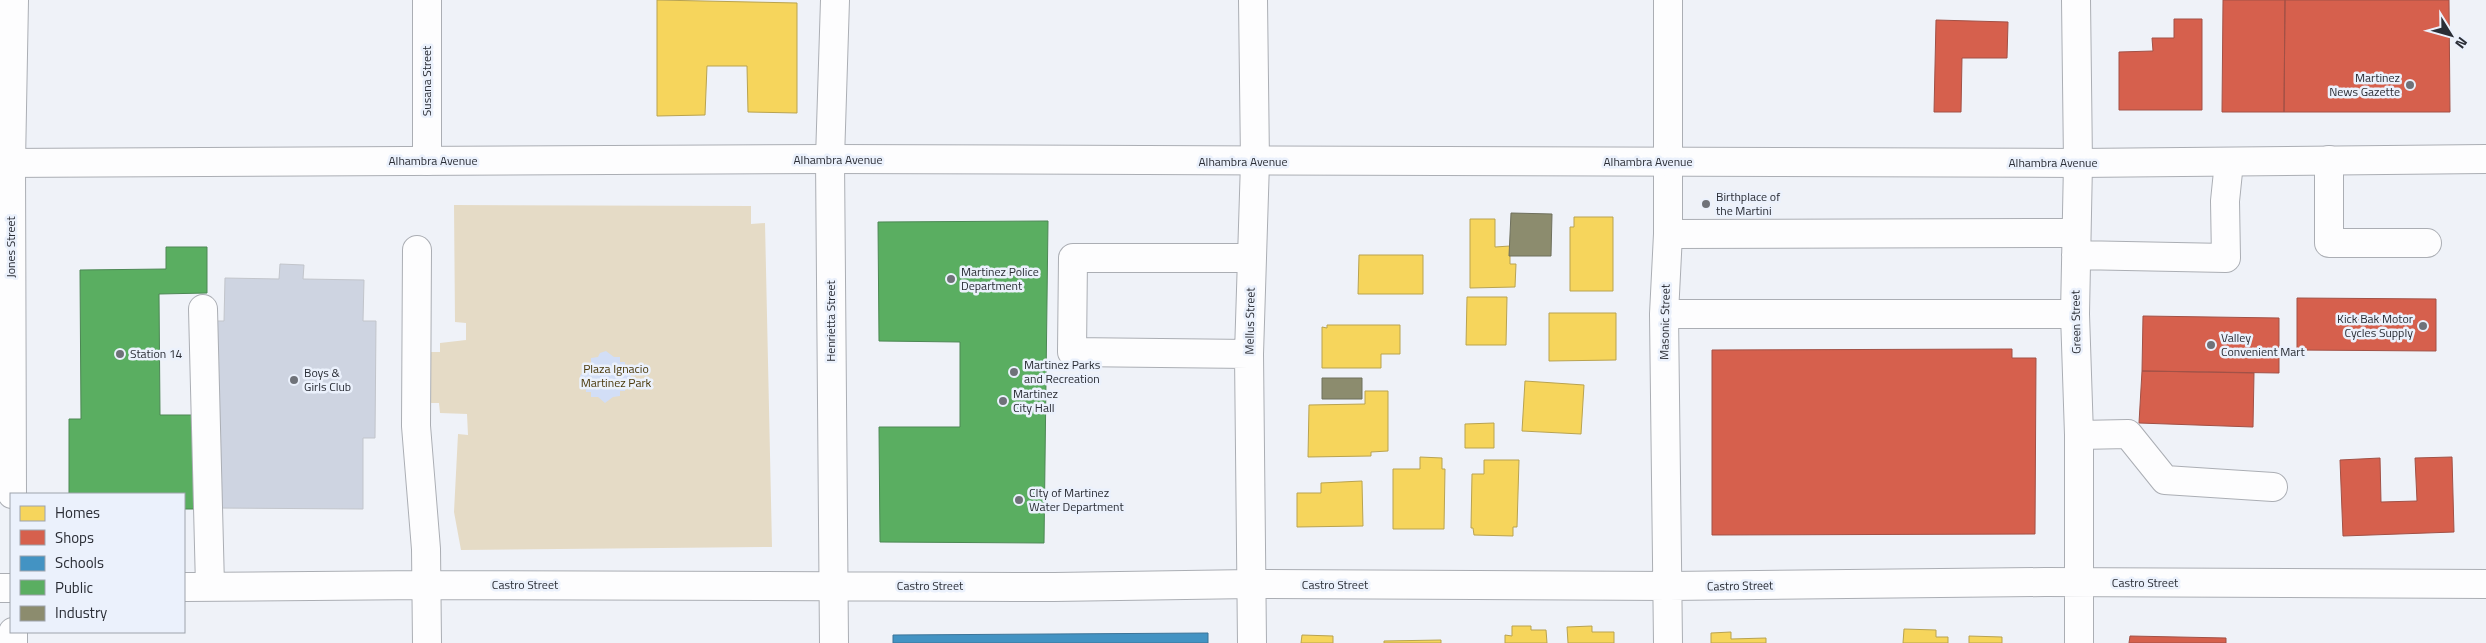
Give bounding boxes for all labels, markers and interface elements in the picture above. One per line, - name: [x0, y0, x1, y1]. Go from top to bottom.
- north arrow: [2426, 10, 2476, 60]
- text: N: [2450, 33, 2473, 53]
- street label: Susana Street: [417, 45, 436, 116]
- place label: Martinez News Gazette: [2329, 68, 2400, 101]
- marker: Martinez News Gazette: [2404, 79, 2416, 91]
- street label: Alhambra Avenue: [793, 150, 883, 169]
- street label: Alhambra Avenue: [388, 151, 478, 170]
- street label: Alhambra Avenue: [1198, 152, 1288, 171]
- street label: Alhambra Avenue: [1603, 152, 1693, 171]
- street label: Alhambra Avenue: [2008, 153, 2098, 172]
- place label: Birthplace of the Martini: [1716, 187, 1780, 220]
- marker: Birthplace of the Martini: [1700, 198, 1712, 210]
- street label: Jones Street: [1, 216, 20, 278]
- place label: Martinez Police Department: [961, 262, 1039, 295]
- marker: Martinez Police Department: [945, 273, 957, 285]
- street label: Henrietta Street: [821, 280, 840, 362]
- street label: Masonic Street: [1654, 283, 1675, 360]
- street label: Mellus Street: [1239, 286, 1260, 355]
- street label: Green Street: [2065, 289, 2086, 354]
- place label: Kick Bak Motor Cycles Supply: [2337, 309, 2413, 342]
- marker: Kick Bak Motor Cycles Supply: [2417, 320, 2429, 332]
- place label: Valley Convenient Mart: [2221, 328, 2305, 361]
- marker: Valley Convenient Mart: [2205, 339, 2217, 351]
- place label: Station 14: [130, 344, 183, 363]
- marker: Station 14: [114, 348, 126, 360]
- place label: Martinez Parks and Recreation: [1024, 355, 1101, 388]
- park label: Plaza Ignacio Martinez Park: [581, 359, 652, 392]
- place label: Boys & Girls Club: [304, 363, 351, 396]
- marker: Martinez Parks and Recreation: [1008, 366, 1020, 378]
- marker: Boys & Girls Club: [288, 374, 300, 386]
- place label: Martinez City Hall: [1013, 384, 1058, 417]
- marker: Martinez City Hall: [997, 395, 1009, 407]
- place label: CIty of Martinez Water Department: [1029, 483, 1125, 516]
- legend: [10, 493, 185, 633]
- marker: CIty of Martinez Water Department: [1013, 494, 1025, 506]
- text: Homes: [55, 501, 100, 524]
- text: Shops: [55, 526, 94, 549]
- text: Schools: [55, 551, 104, 574]
- street label: Castro Street: [2112, 573, 2179, 592]
- street label: Castro Street: [492, 575, 559, 594]
- street label: Castro Street: [1302, 575, 1369, 594]
- street label: Castro Street: [1707, 575, 1774, 596]
- text: Public: [55, 576, 93, 599]
- street label: Castro Street: [897, 576, 964, 595]
- text: Industry: [55, 601, 107, 624]

